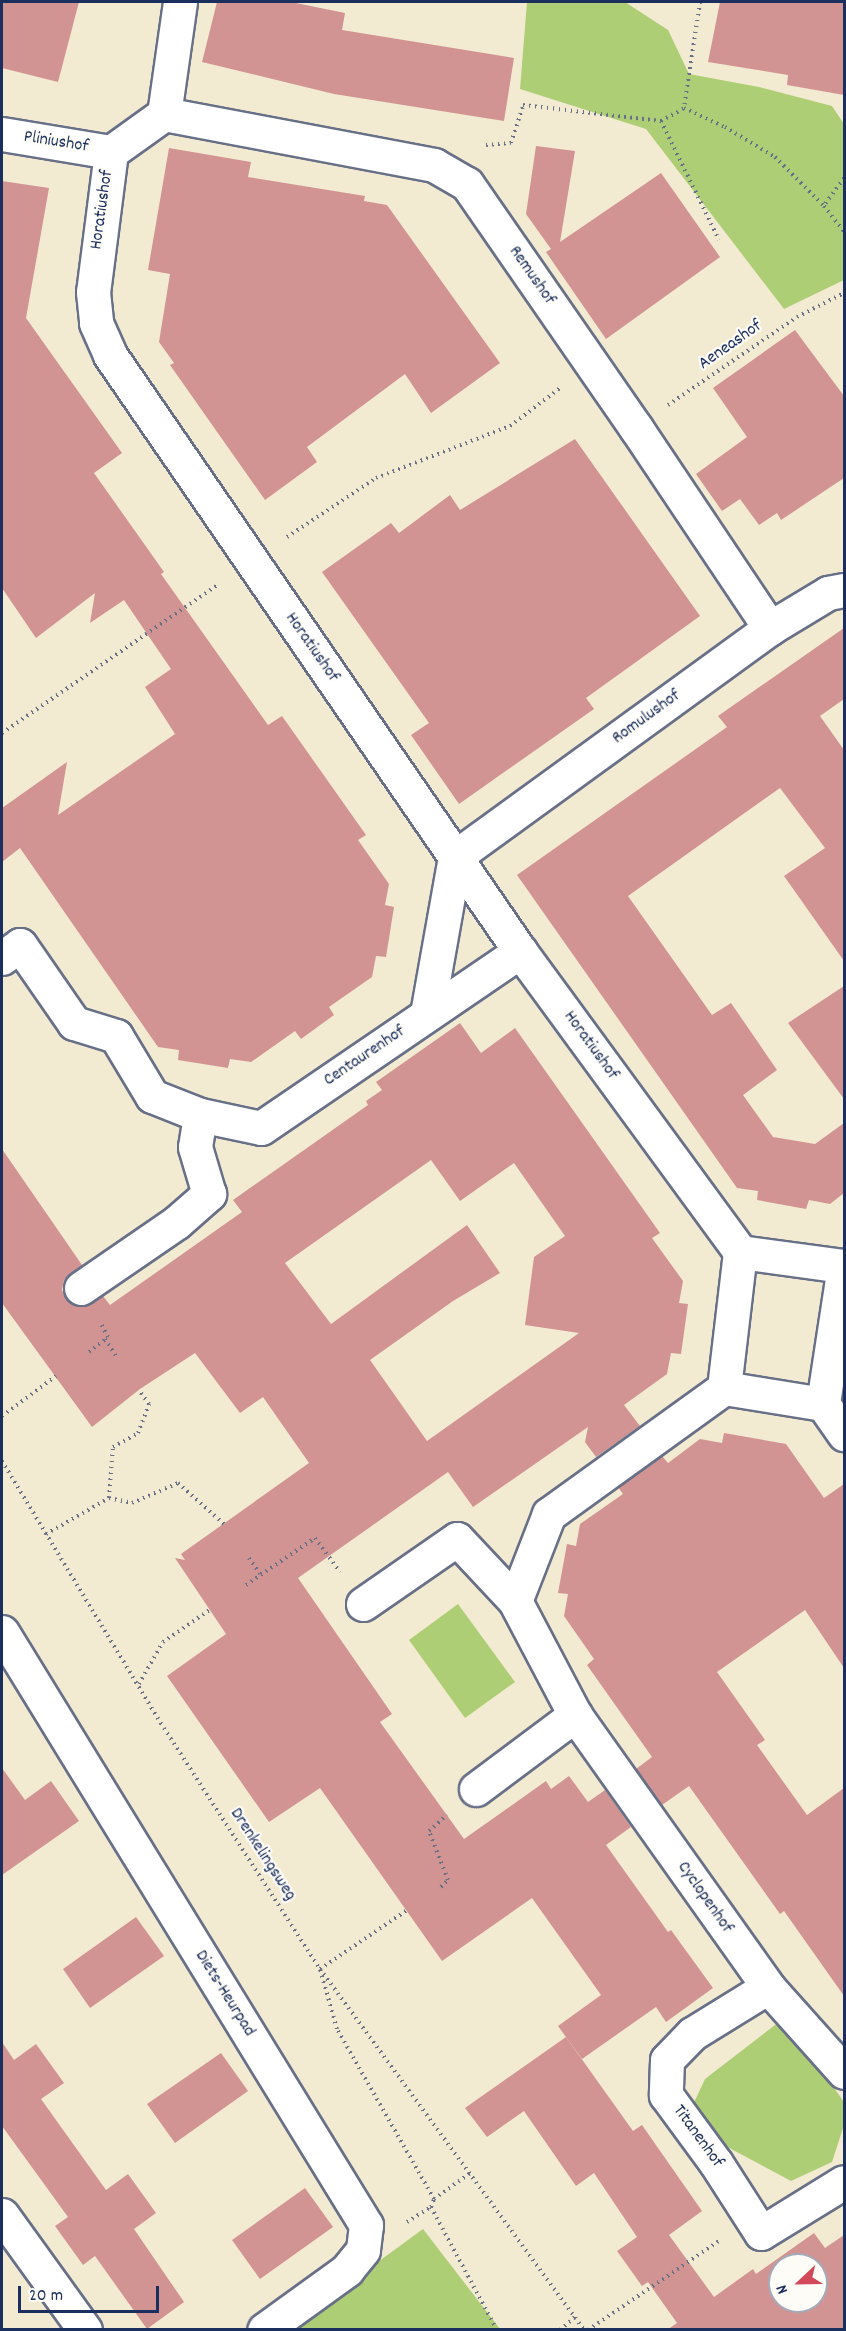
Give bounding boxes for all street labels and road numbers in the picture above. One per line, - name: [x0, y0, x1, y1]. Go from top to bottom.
- street label: Pliniushof: [22, 127, 90, 159]
- street label: Horatiushof: [87, 169, 119, 251]
- street label: Remushof: [503, 242, 559, 310]
- street label: Aeneashof: [695, 316, 767, 376]
- street label: Horatiushof: [279, 609, 343, 687]
- street label: Romulushof: [609, 686, 685, 750]
- street label: Horatiushof: [558, 1007, 622, 1085]
- street label: Centaurenhof: [320, 1022, 410, 1092]
- street label: Drenkelingsweg: [224, 1805, 300, 1905]
- street label: Cyclopenhof: [671, 1858, 737, 1938]
- street label: Diets-Heurpad: [189, 1947, 259, 2041]
- street label: Titanenhof: [667, 2101, 727, 2173]

